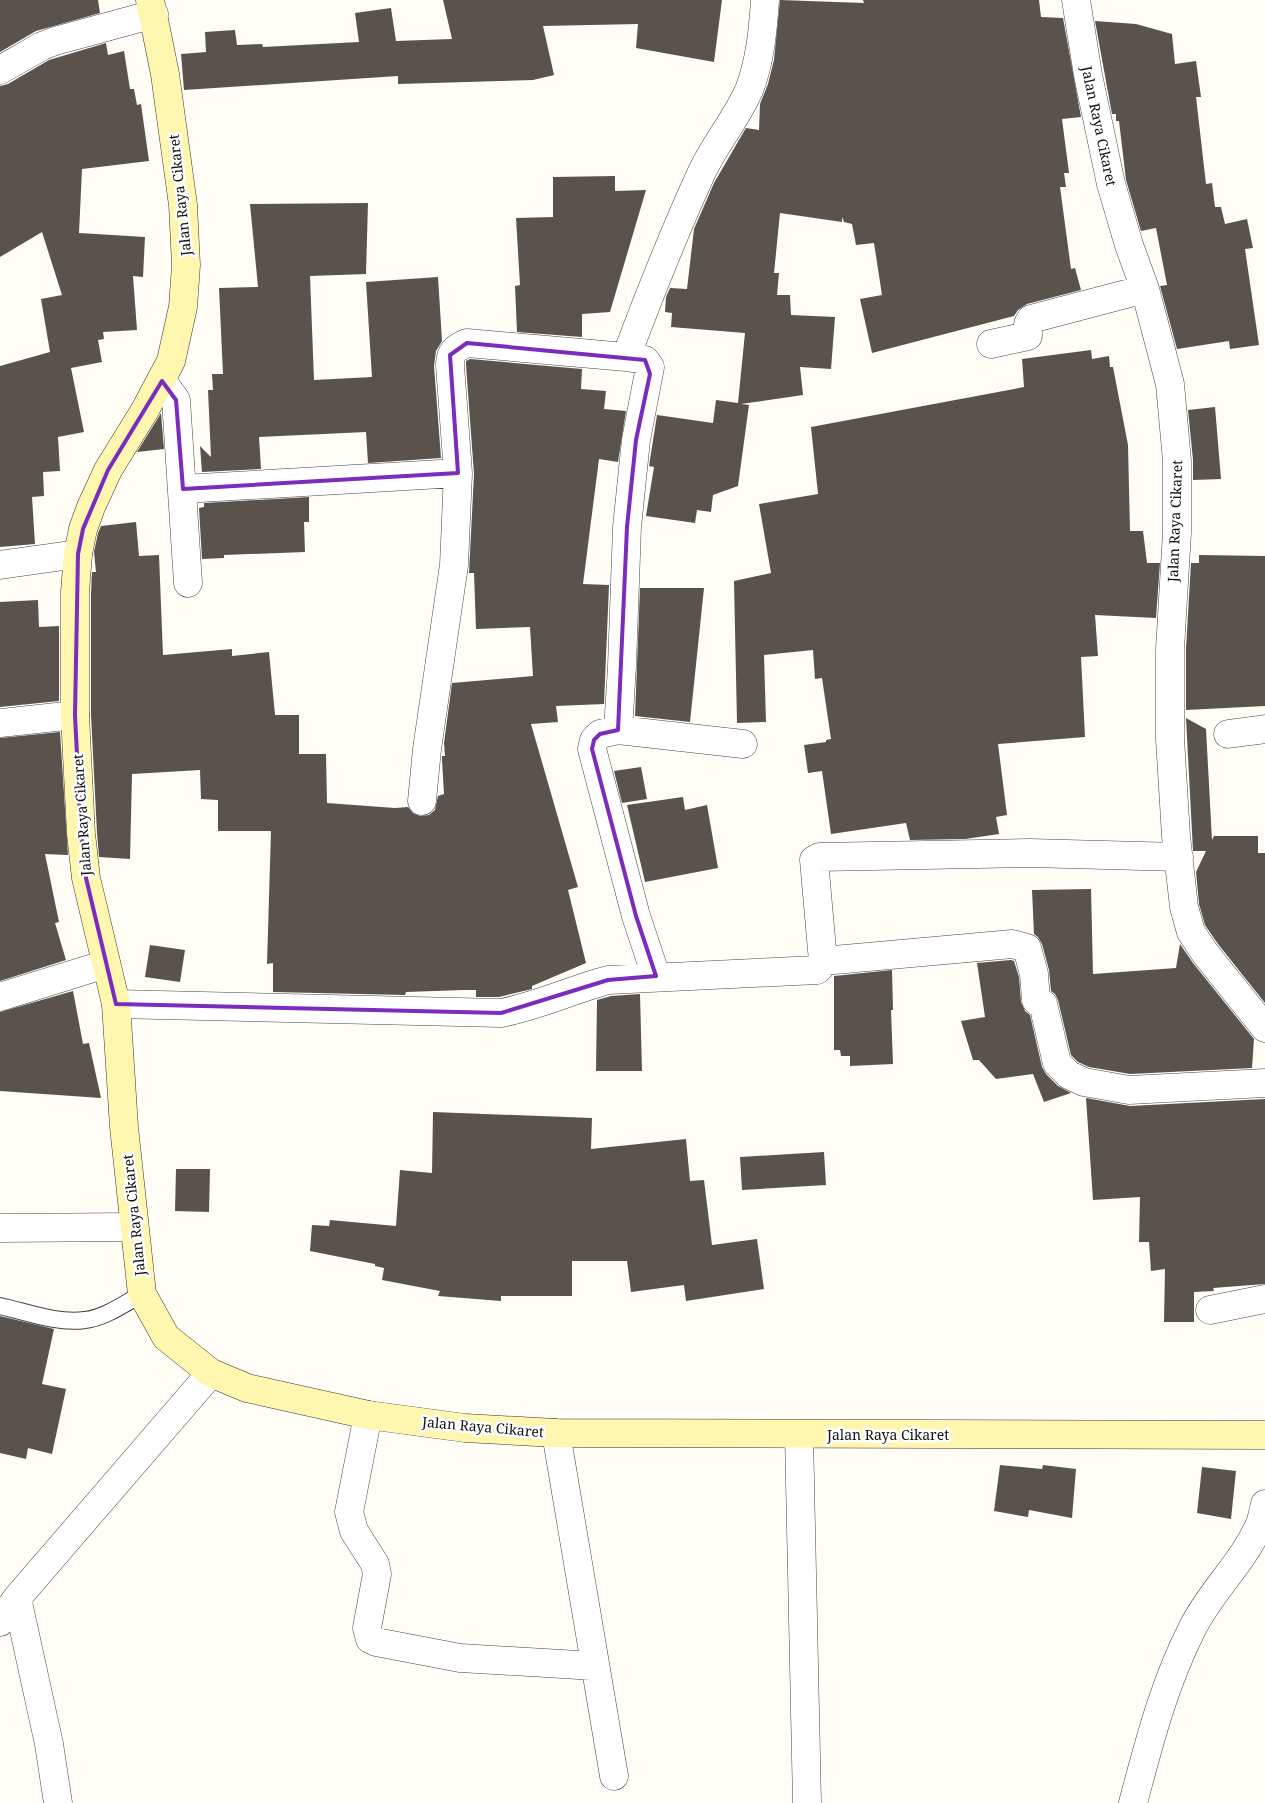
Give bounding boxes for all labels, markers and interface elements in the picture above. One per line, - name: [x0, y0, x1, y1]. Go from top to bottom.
- street label: Jalan Raya Cikaret: [1077, 63, 1121, 188]
- street label: Jalan Raya Cikaret: [164, 133, 195, 258]
- street label: Jalan Raya Cikaret: [1163, 460, 1186, 583]
- street label: Jalan Raya Cikaret: [68, 753, 95, 878]
- street label: Jalan Raya Cikaret: [118, 1153, 149, 1278]
- street label: Jalan Raya Cikaret: [420, 1412, 545, 1441]
- street label: Jalan Raya Cikaret: [826, 1425, 949, 1444]

